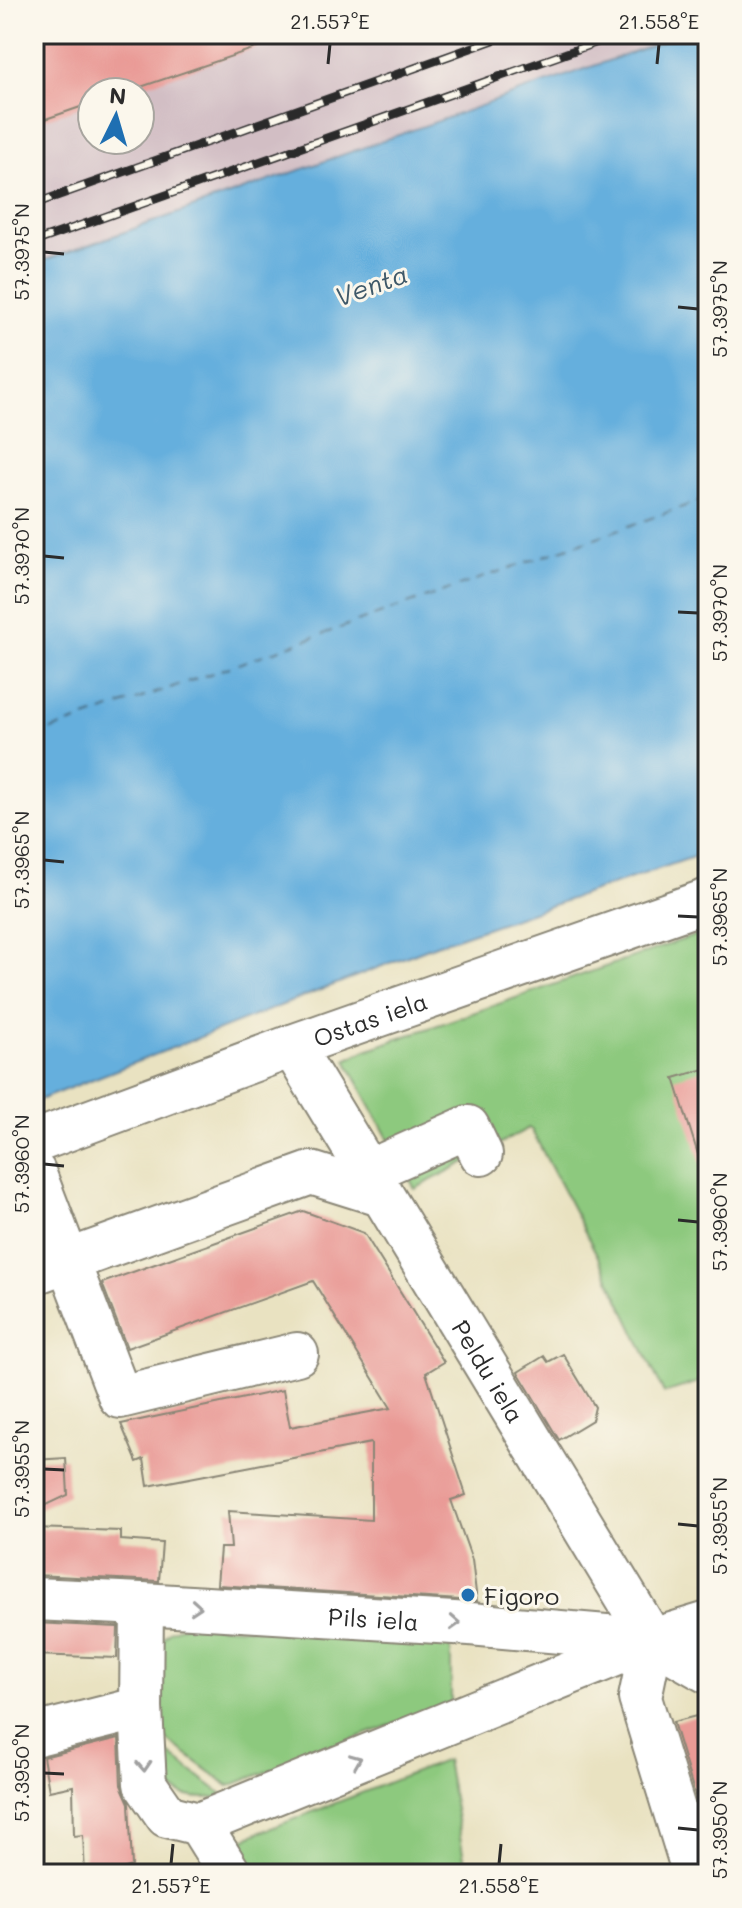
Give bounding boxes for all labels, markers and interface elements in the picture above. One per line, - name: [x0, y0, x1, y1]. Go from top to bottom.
- text: 21.557°E: [290, 8, 370, 34]
- text: 21.558°E: [619, 8, 699, 34]
- north arrow: [76, 76, 156, 156]
- text: N: [108, 80, 127, 111]
- text: 57.3975°N: [8, 203, 34, 301]
- water label: Venta: [330, 256, 412, 314]
- text: 57.3975°N: [706, 260, 732, 358]
- text: 57.3970°N: [8, 507, 34, 605]
- text: 57.3970°N: [706, 564, 732, 662]
- text: 57.3965°N: [8, 811, 34, 909]
- text: 57.3965°N: [706, 868, 732, 966]
- street label: Ostas iela: [309, 984, 431, 1053]
- text: 57.3960°N: [8, 1114, 34, 1214]
- text: 57.3960°N: [706, 1172, 732, 1272]
- street label: Peldu iela: [446, 1314, 532, 1428]
- text: 57.3955°N: [8, 1420, 34, 1518]
- text: 57.3955°N: [706, 1477, 732, 1575]
- place label: Figoro: [484, 1580, 559, 1611]
- marker: Figoro: [459, 1586, 477, 1604]
- one-way arrow: [190, 1598, 203, 1615]
- street label: Pils iela: [327, 1600, 420, 1636]
- one-way arrow: [449, 1614, 462, 1631]
- text: 57.3950°N: [8, 1724, 34, 1822]
- one-way arrow: [348, 1754, 362, 1770]
- one-way arrow: [135, 1760, 152, 1773]
- text: 57.3950°N: [706, 1781, 732, 1879]
- text: 21.557°E: [131, 1872, 211, 1898]
- text: 21.558°E: [459, 1872, 539, 1898]

